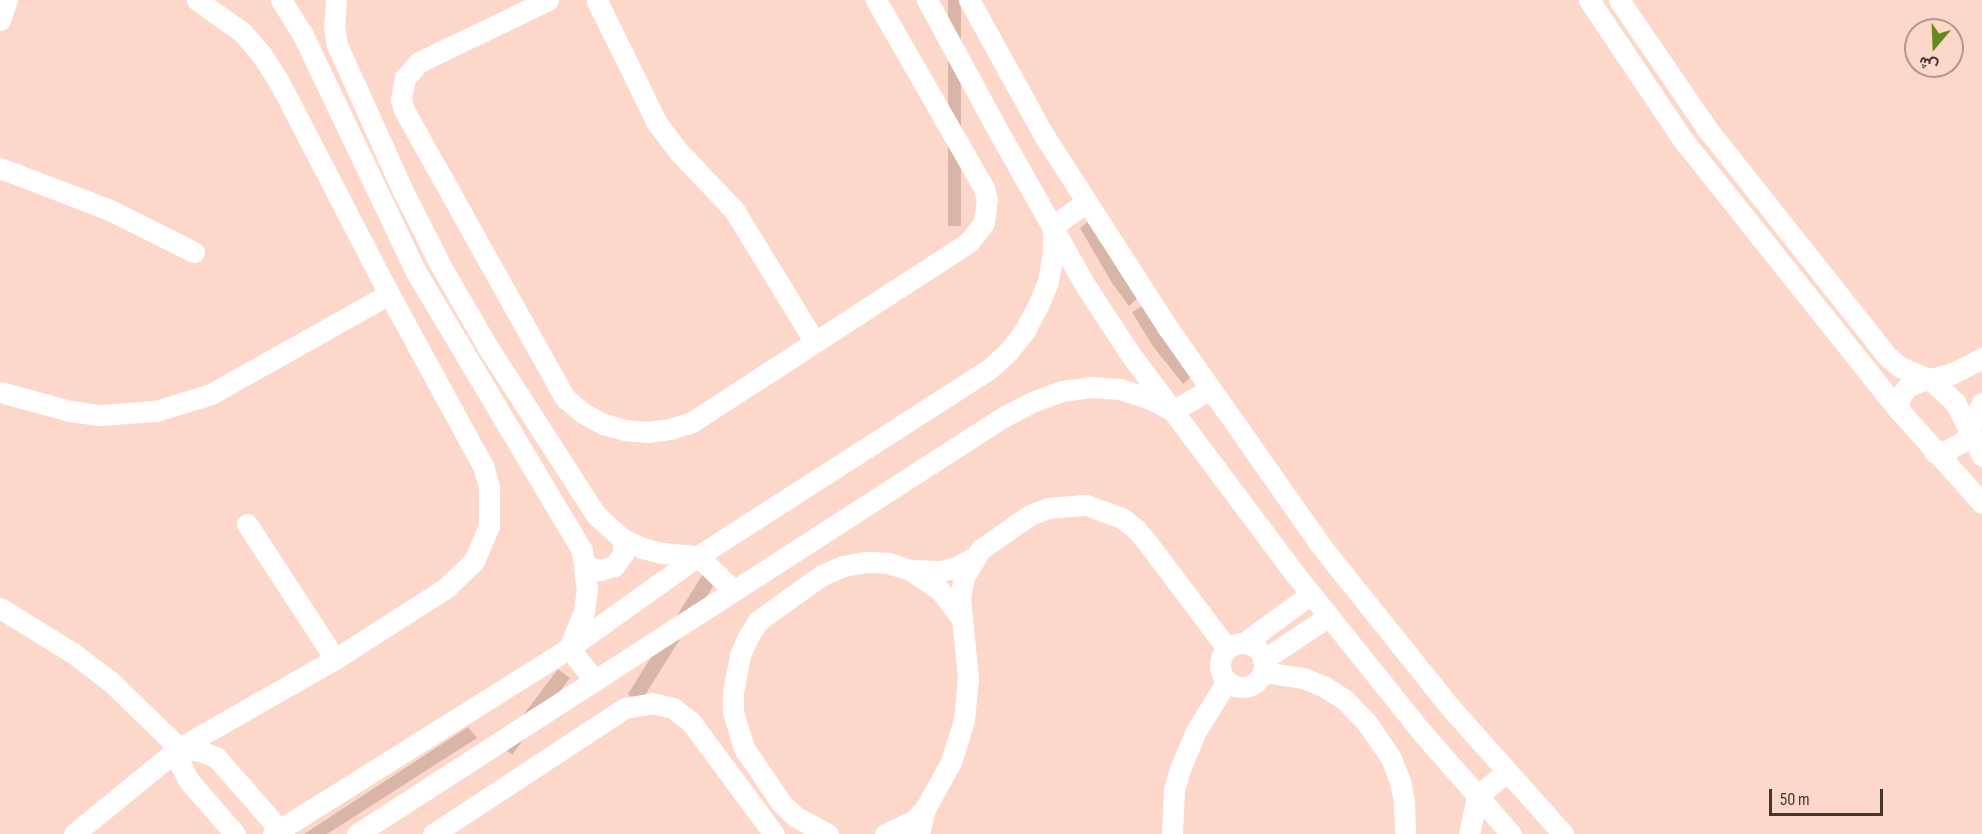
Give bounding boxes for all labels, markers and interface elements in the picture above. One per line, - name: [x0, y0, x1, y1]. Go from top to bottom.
- north arrow: [1904, 18, 1964, 78]
- text: ش: [1916, 51, 1941, 76]
- scale bar: [1772, 777, 1886, 815]
- text: 50 m: [1780, 789, 1810, 810]

